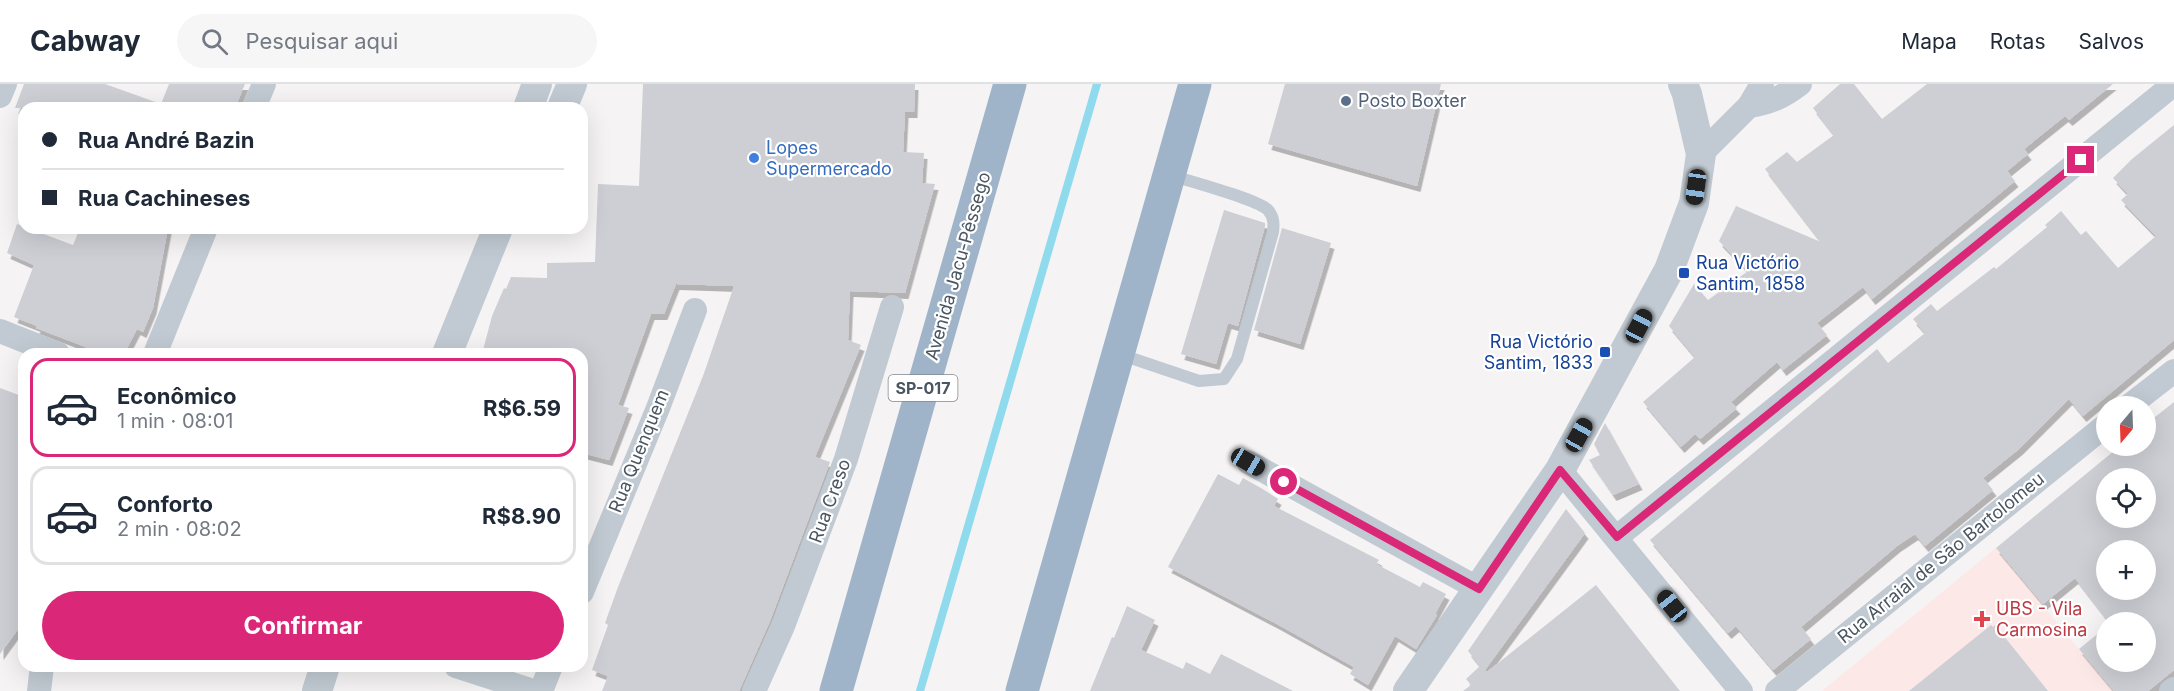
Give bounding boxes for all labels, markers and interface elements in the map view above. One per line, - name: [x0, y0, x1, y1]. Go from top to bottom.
- search box: [177, 14, 597, 68]
- text: Cabway: [30, 24, 141, 58]
- icon: search: [198, 25, 231, 58]
- text: Pesquisar aqui: [246, 28, 398, 54]
- text: Mapa: [1901, 29, 1957, 54]
- text: Rotas: [1990, 29, 2045, 54]
- text: Salvos: [2078, 29, 2144, 54]
- place label: Posto Boxter: [1358, 90, 1467, 111]
- marker: Posto Boxter: [1339, 94, 1353, 108]
- text: Rua André Bazin: [78, 127, 254, 153]
- place label: Lopes Supermercado: [766, 137, 892, 179]
- route end: [2067, 146, 2094, 173]
- marker: Lopes Supermercado: [747, 151, 761, 165]
- car: [1685, 168, 1707, 206]
- street label: Avenida Jacu-Pêssego: [921, 169, 994, 362]
- text: Rua Cachineses: [78, 185, 250, 211]
- place label: Rua Victório Santim, 1858: [1696, 252, 1805, 294]
- marker: Rua Victório Santim, 1858: [1677, 266, 1691, 280]
- car: [1623, 306, 1655, 346]
- place label: Rua Victório Santim, 1833: [1484, 331, 1593, 373]
- marker: Rua Victório Santim, 1833: [1598, 345, 1612, 359]
- road number: SP-017: [888, 375, 958, 401]
- icon: car: [45, 381, 99, 435]
- text: Econômico: [117, 383, 236, 409]
- street label: Rua Quenquem: [604, 386, 673, 515]
- text: R$6.59: [483, 395, 561, 421]
- north arrow: [2096, 396, 2156, 456]
- map controls: [2096, 396, 2156, 672]
- text: 1 min · 08:01: [117, 409, 233, 433]
- car: [1562, 415, 1596, 455]
- car: [1228, 445, 1268, 479]
- street label: Rua Creso: [805, 456, 854, 546]
- route start: [1270, 468, 1297, 495]
- street label: Rua Arraial de São Bartolomeu: [1833, 468, 2048, 647]
- button: locate: [2096, 468, 2156, 528]
- icon: car: [45, 489, 99, 543]
- text: Conforto: [117, 491, 213, 517]
- text: R$8.90: [482, 503, 561, 529]
- text: 2 min · 08:02: [117, 517, 242, 541]
- button: +: [2096, 540, 2156, 600]
- car: [1654, 586, 1690, 626]
- button: Confirmar: [42, 591, 564, 660]
- place label: UBS - Vila Carmosina: [1996, 598, 2087, 640]
- marker: UBS - Vila Carmosina: [1973, 610, 1991, 628]
- button: −: [2096, 612, 2156, 672]

